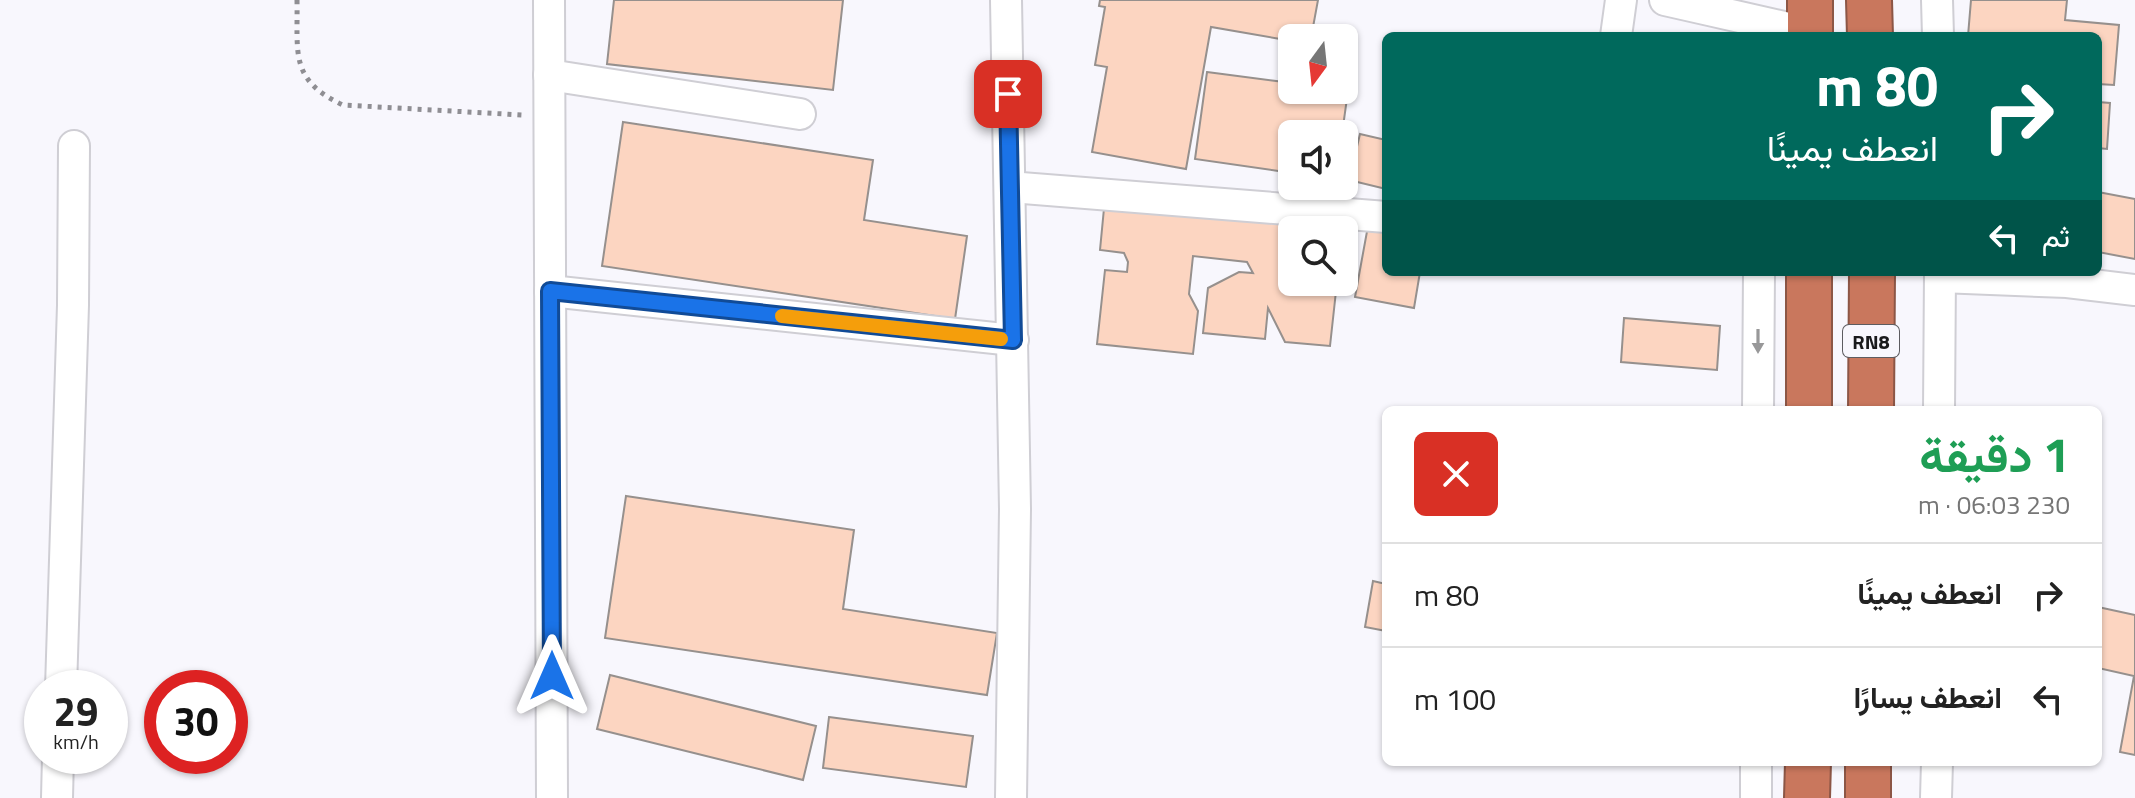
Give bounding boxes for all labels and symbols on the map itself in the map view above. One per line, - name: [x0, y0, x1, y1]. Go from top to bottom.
- north arrow: [1278, 24, 1358, 104]
- pin: [974, 60, 1042, 128]
- road number: RN8: [1843, 325, 1899, 357]
- one-way arrow: [1752, 329, 1764, 354]
- position arrow: [510, 634, 594, 718]
- speed limit sign: 30: [144, 670, 248, 774]

